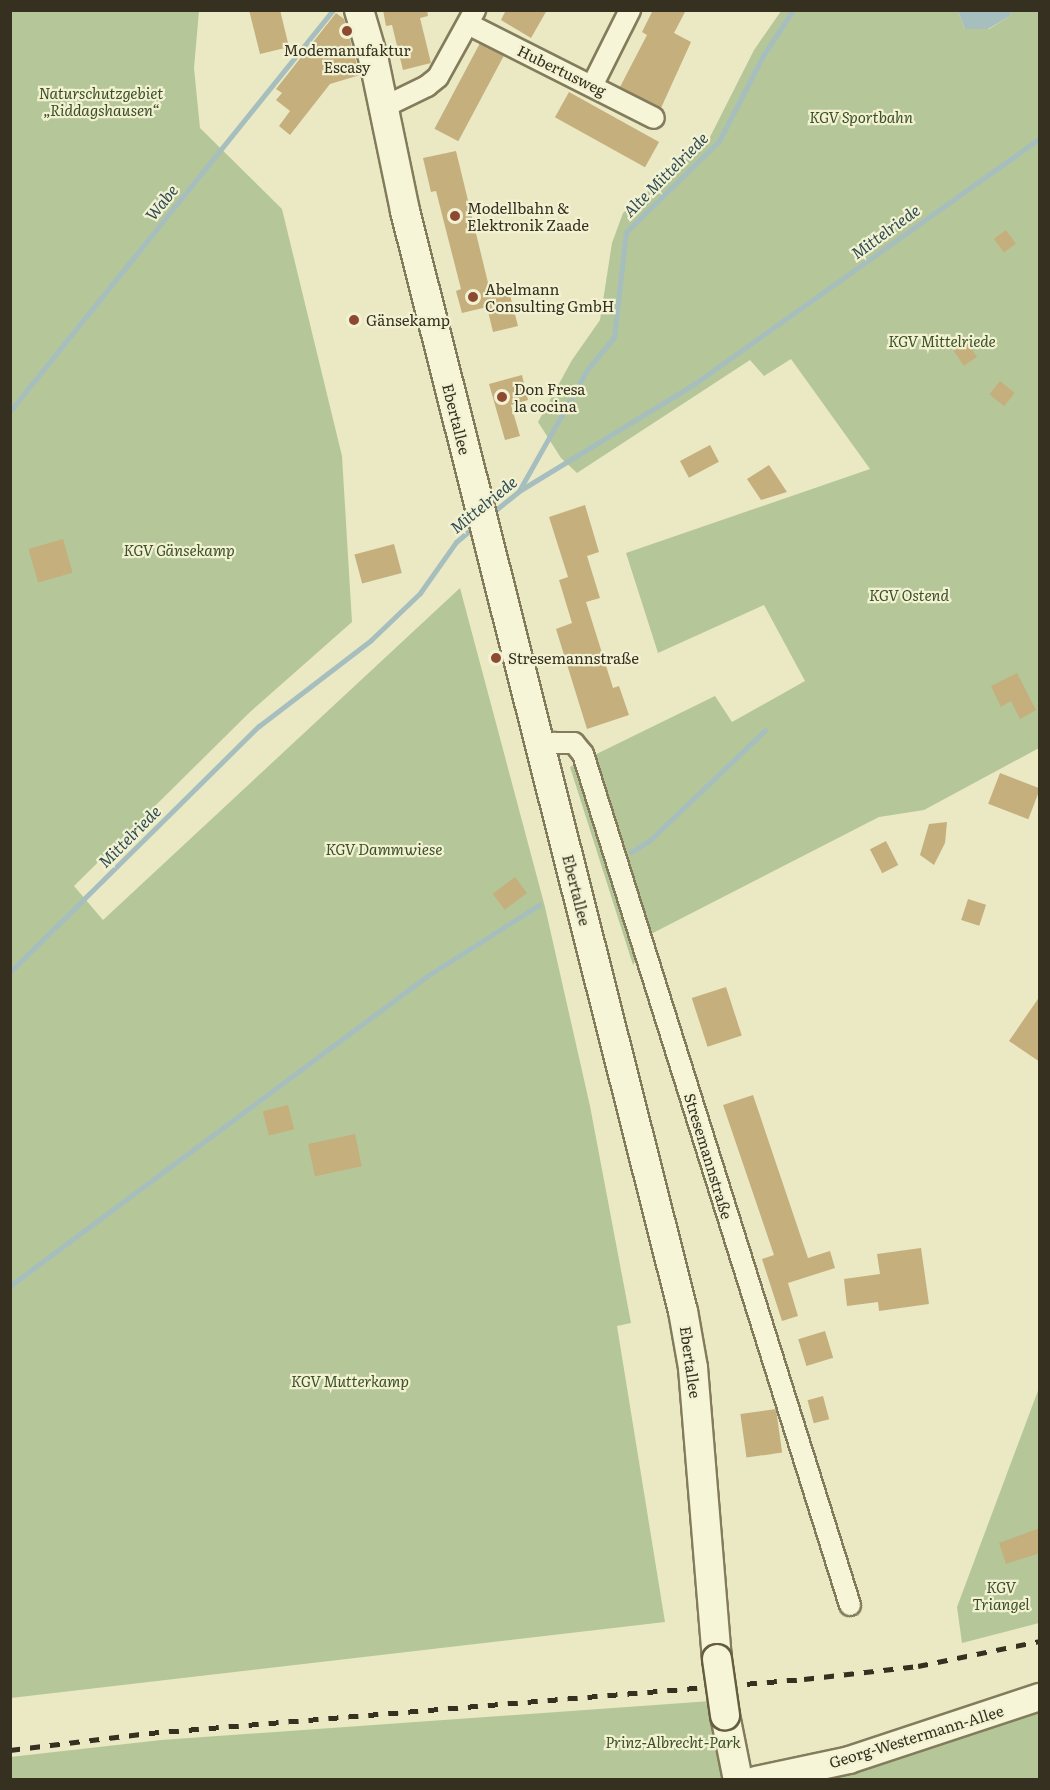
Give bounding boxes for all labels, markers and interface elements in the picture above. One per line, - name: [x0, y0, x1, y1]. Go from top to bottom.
- marker: Modemanufaktur Escasy: [340, 24, 354, 38]
- place label: Modemanufaktur Escasy: [283, 40, 411, 75]
- street label: Hubertusweg: [515, 41, 609, 99]
- park label: Naturschutzgebiet „Riddagshausen“: [39, 83, 163, 118]
- park label: KGV Sportbahn: [809, 108, 913, 126]
- water label: Alte Mittelriede: [619, 128, 711, 220]
- water label: Wabe: [141, 180, 181, 224]
- place label: Modellbahn & Elektronik Zaade: [467, 198, 589, 233]
- water label: Mittelriede: [847, 200, 923, 262]
- marker: Modellbahn & Elektronik Zaade: [448, 209, 462, 223]
- place label: Abelmann Consulting GmbH: [485, 279, 614, 314]
- marker: Abelmann Consulting GmbH: [466, 290, 480, 304]
- place label: Gänsekamp: [366, 311, 450, 329]
- marker: Gänsekamp: [347, 313, 361, 327]
- park label: KGV Mittelriede: [888, 332, 996, 350]
- place label: Don Fresa la cocina: [514, 379, 585, 414]
- street label: Ebertallee: [439, 382, 475, 456]
- marker: Don Fresa la cocina: [495, 390, 509, 404]
- water label: Mittelriede: [446, 471, 520, 537]
- park label: KGV Gänsekamp: [123, 541, 235, 559]
- park label: KGV Ostend: [869, 586, 949, 604]
- place label: Stresemannstraße: [508, 649, 639, 667]
- marker: Stresemannstraße: [489, 651, 503, 665]
- water label: Mittelriede: [94, 801, 164, 871]
- park label: KGV Dammwiese: [326, 840, 442, 858]
- street label: Ebertallee: [559, 853, 595, 927]
- street label: Stresemannstraße: [681, 1091, 737, 1221]
- street label: Ebertallee: [677, 1325, 705, 1399]
- park label: KGV Mutterkamp: [291, 1372, 409, 1390]
- park label: KGV Triangel: [972, 1577, 1030, 1612]
- street label: Georg-Westermann-Allee: [827, 1701, 1005, 1771]
- park label: Prinz-Albrecht-Park: [605, 1733, 741, 1751]

